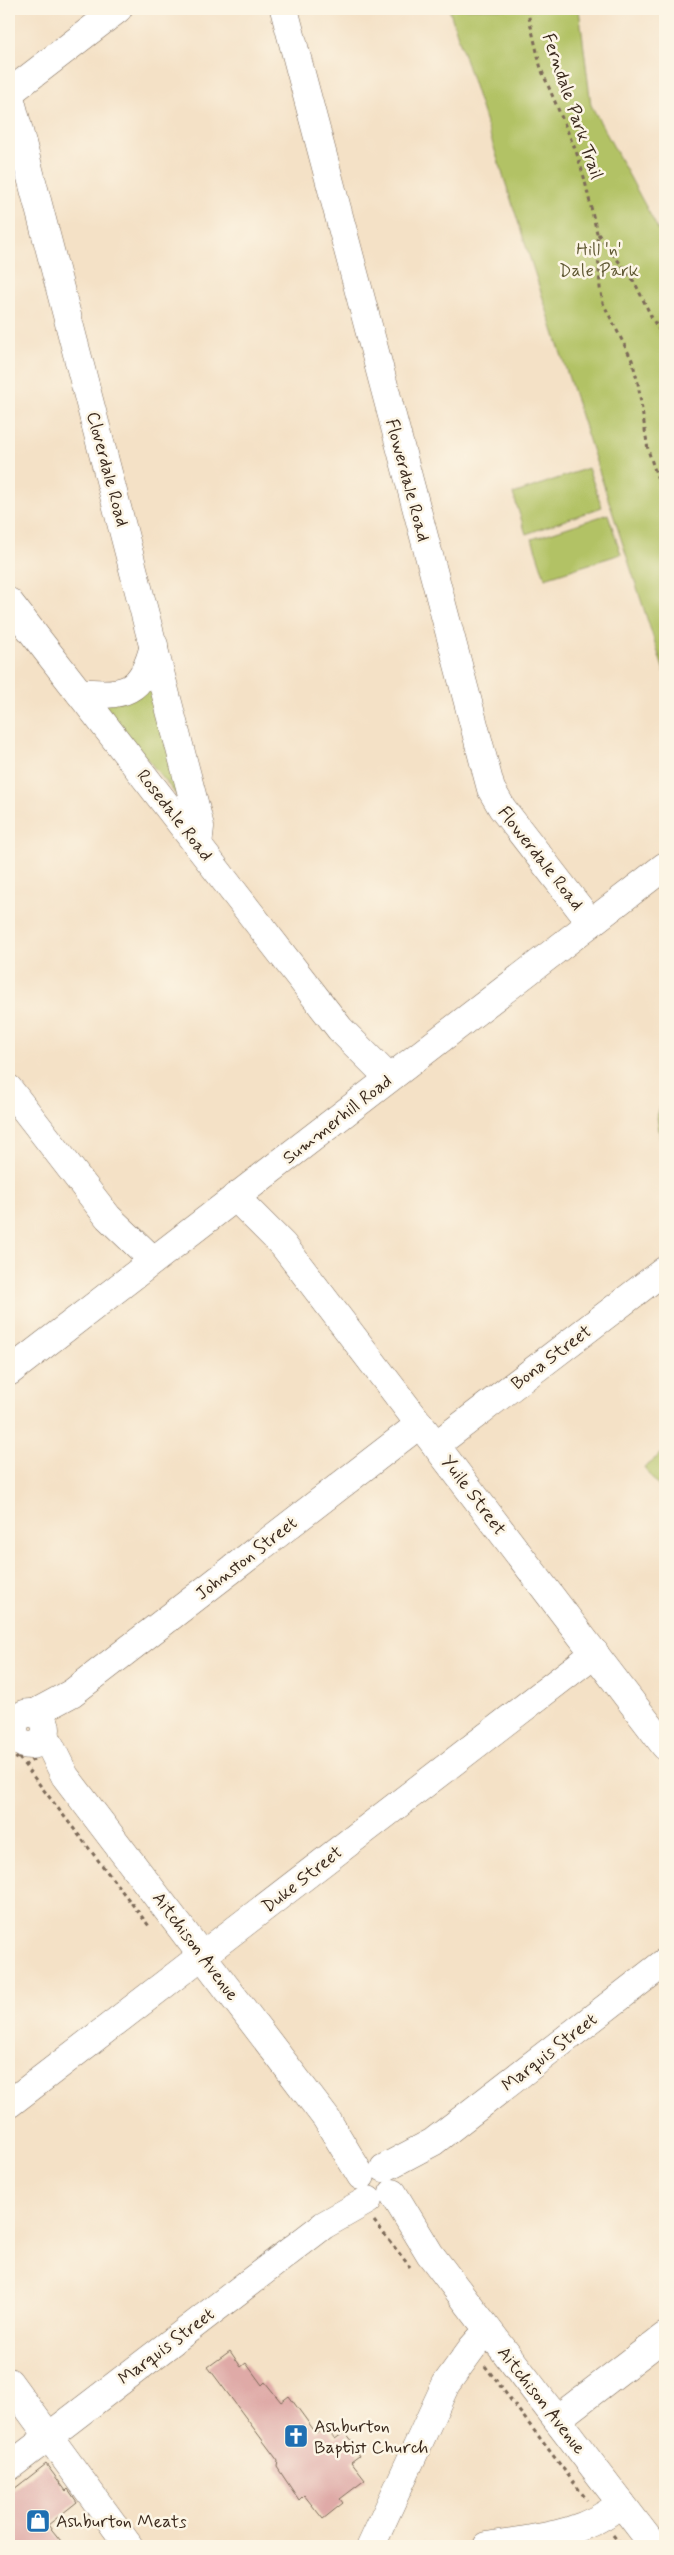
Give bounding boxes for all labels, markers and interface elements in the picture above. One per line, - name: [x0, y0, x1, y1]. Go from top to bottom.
- street label: Ferndale Park Trail: [536, 30, 608, 182]
- park label: Hill 'n' Dale Park: [559, 238, 639, 283]
- street label: Cloverdale Road: [80, 409, 134, 529]
- street label: Flowerdale Road: [379, 416, 435, 544]
- street label: Rosedale Road: [131, 765, 218, 866]
- street label: Flowerdale Road: [492, 802, 588, 916]
- street label: Summerhill Road: [278, 1069, 397, 1170]
- street label: Bona Street: [507, 1320, 597, 1396]
- street label: Yuile Street: [435, 1451, 511, 1541]
- street label: Johnston Street: [191, 1511, 303, 1606]
- street label: Duke Street: [257, 1841, 348, 1919]
- street label: Aitchison Avenue: [146, 1887, 244, 2006]
- street label: Marquis Street: [497, 2008, 602, 2098]
- street label: Marquis Street: [114, 2302, 220, 2391]
- street label: Aitchison Avenue: [492, 2342, 591, 2459]
- place label: Ashburton Baptist Church: [314, 2415, 428, 2460]
- church icon: Ashburton Baptist Church: [283, 2423, 309, 2449]
- shop icon: Ashburton Meats: [25, 2508, 51, 2534]
- place label: Ashburton Meats: [56, 2510, 187, 2534]

